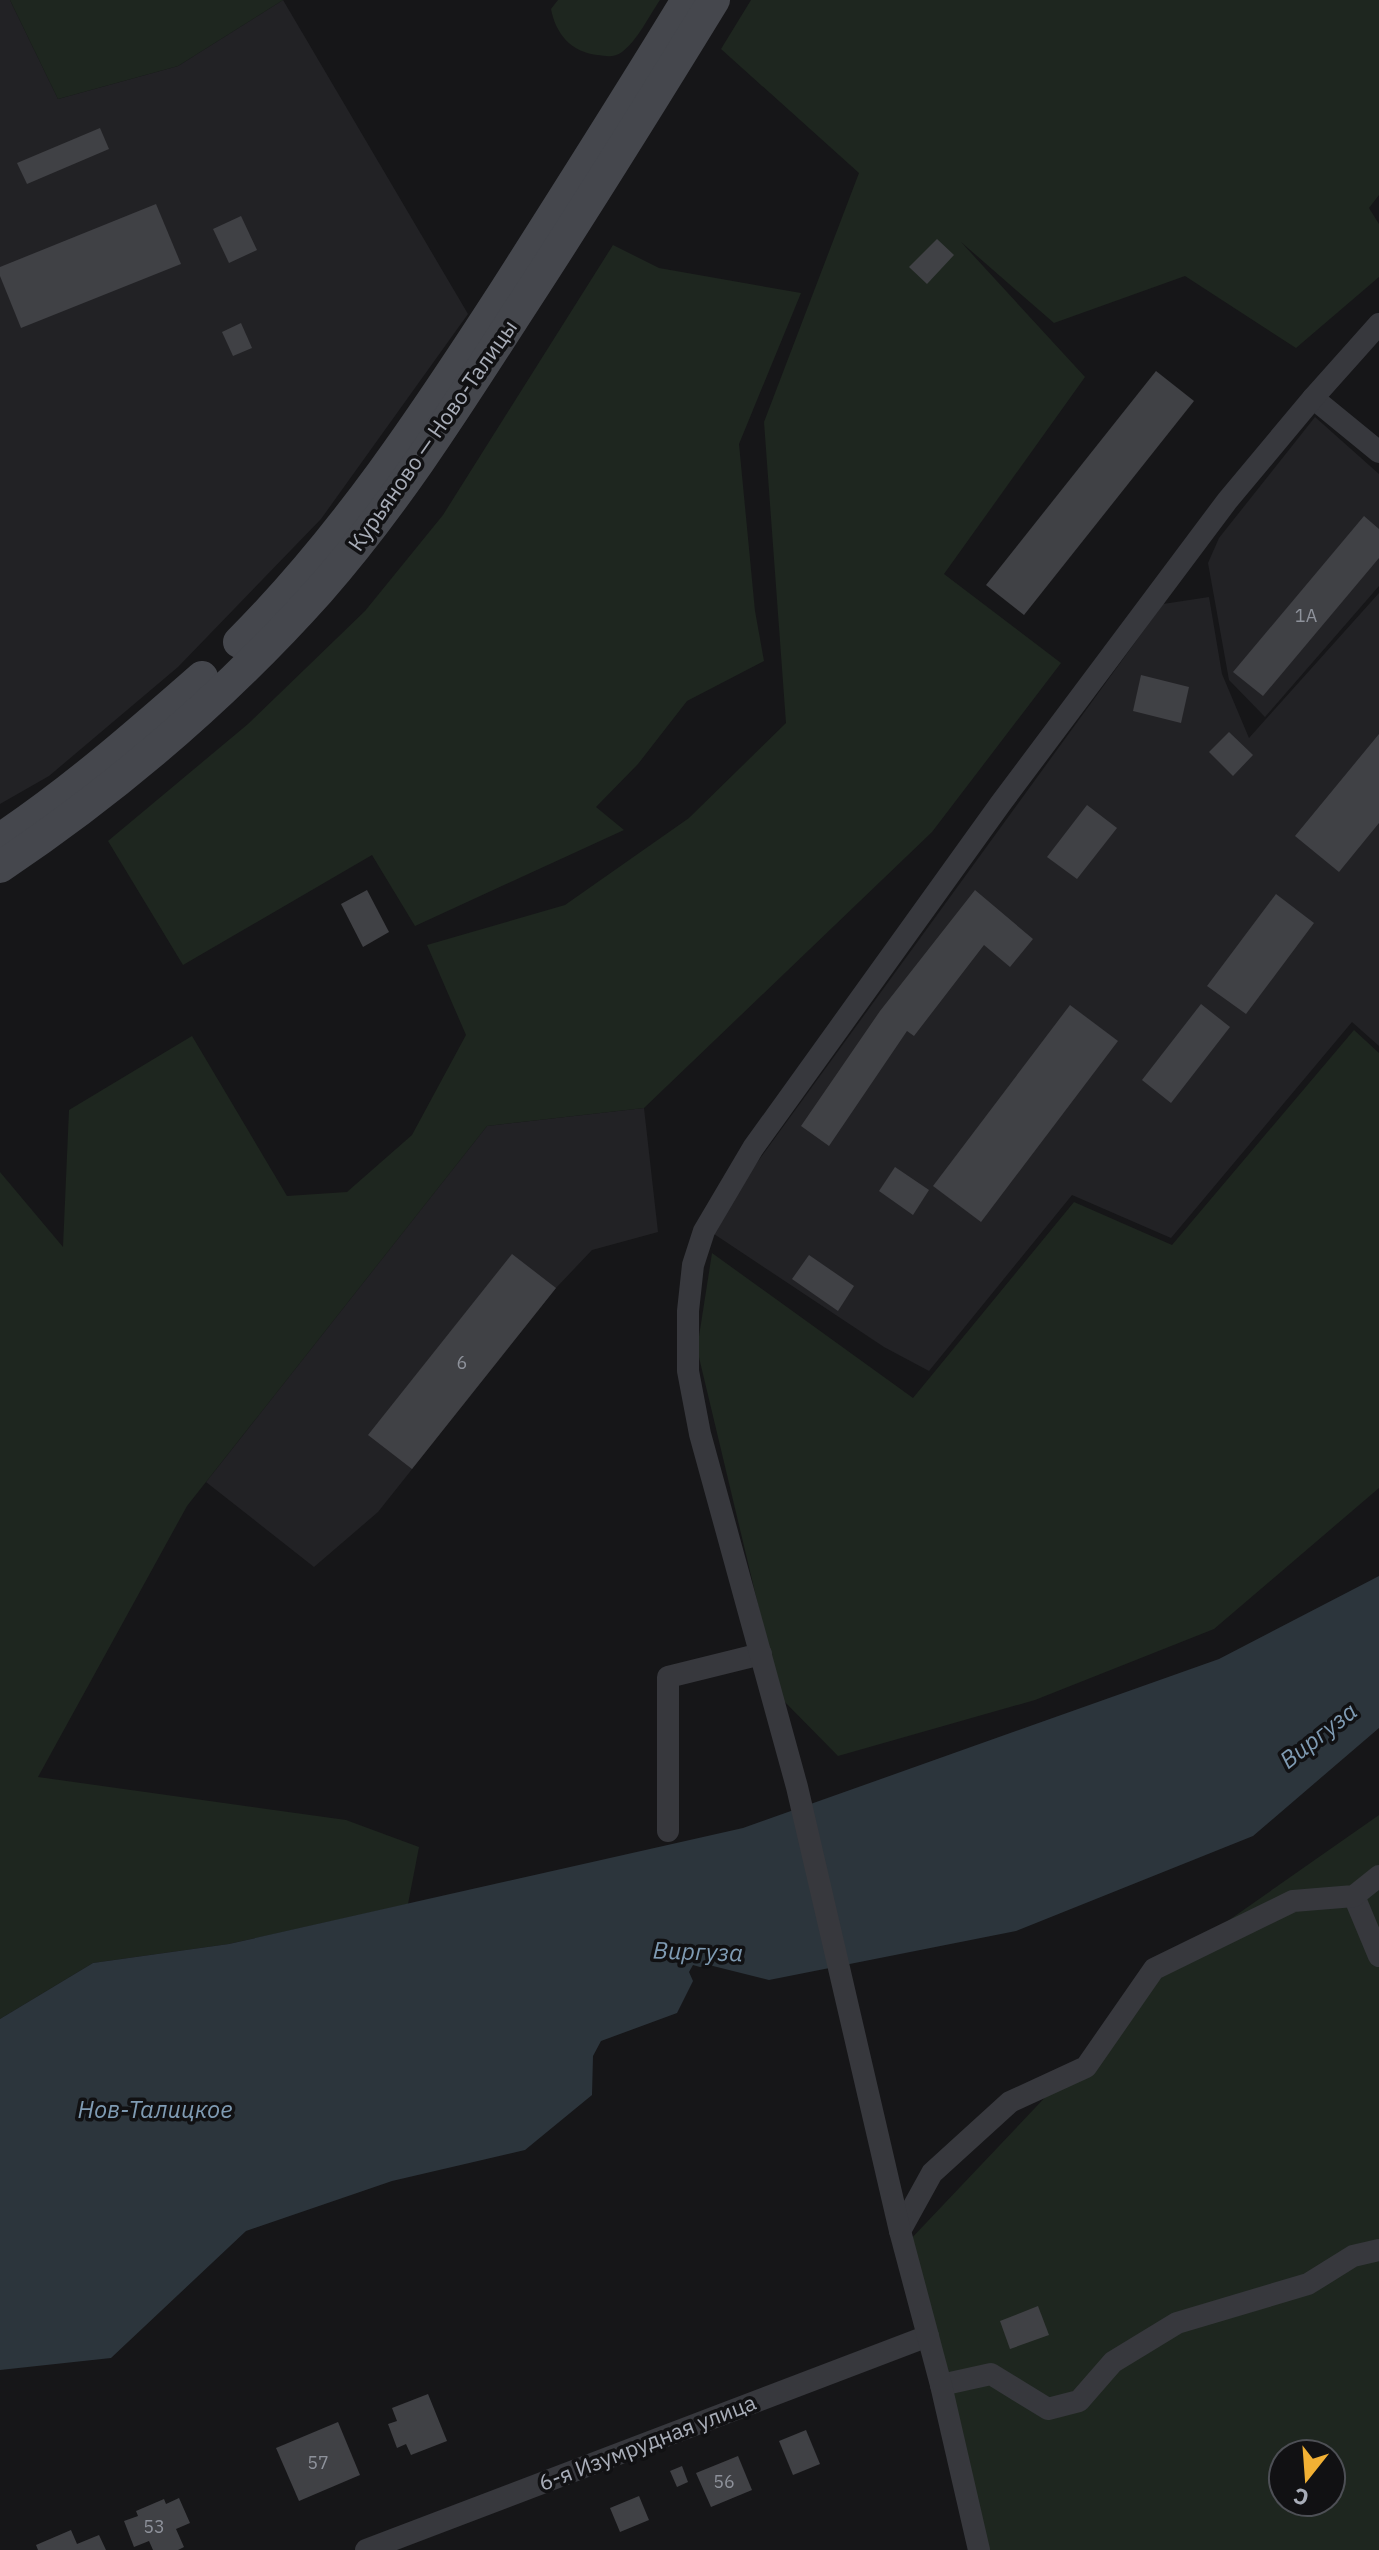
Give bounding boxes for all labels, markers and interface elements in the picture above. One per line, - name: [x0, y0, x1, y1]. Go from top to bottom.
- street label: Курьяново — Ново-Талицы: [341, 314, 523, 556]
- house number: 1А: [1295, 604, 1318, 627]
- house number: 6: [457, 1351, 467, 1374]
- water label: Виргуза: [1273, 1695, 1363, 1775]
- water label: Виргуза: [652, 1933, 744, 1969]
- water label: Нов-Талицкое: [78, 2093, 233, 2125]
- street label: 6-я Изумрудная улица: [534, 2387, 760, 2497]
- north arrow: [1267, 2438, 1347, 2518]
- house number: 57: [307, 2451, 329, 2474]
- house number: 56: [713, 2470, 735, 2493]
- text: С: [1290, 2482, 1312, 2514]
- house number: 53: [143, 2515, 165, 2538]

